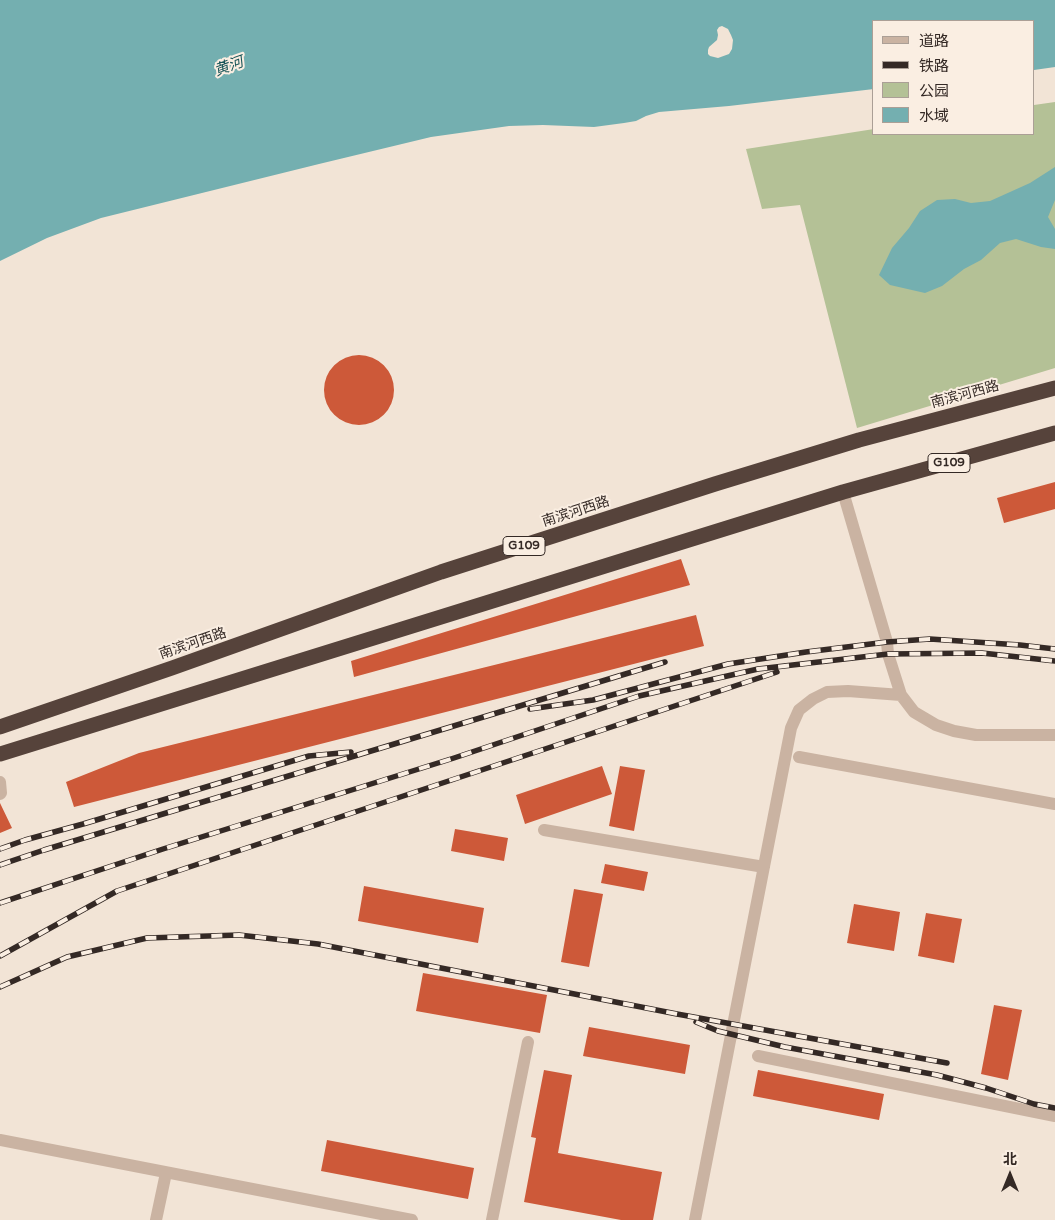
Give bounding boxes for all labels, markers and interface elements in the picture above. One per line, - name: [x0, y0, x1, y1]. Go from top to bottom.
- legend: [872, 20, 1035, 135]
- text: 道路: [919, 32, 949, 50]
- water label: 黄河: [212, 53, 246, 81]
- text: 铁路: [919, 57, 949, 75]
- text: 公园: [919, 82, 949, 100]
- text: 水域: [919, 107, 949, 125]
- street label: 南滨河西路: [929, 378, 1001, 412]
- road number: G109: [928, 453, 970, 472]
- street label: 南滨河西路: [540, 493, 612, 531]
- road number: G109: [503, 536, 545, 556]
- street label: 南滨河西路: [157, 625, 229, 663]
- north arrow: [985, 1150, 1035, 1200]
- text: 北: [1003, 1151, 1017, 1168]

